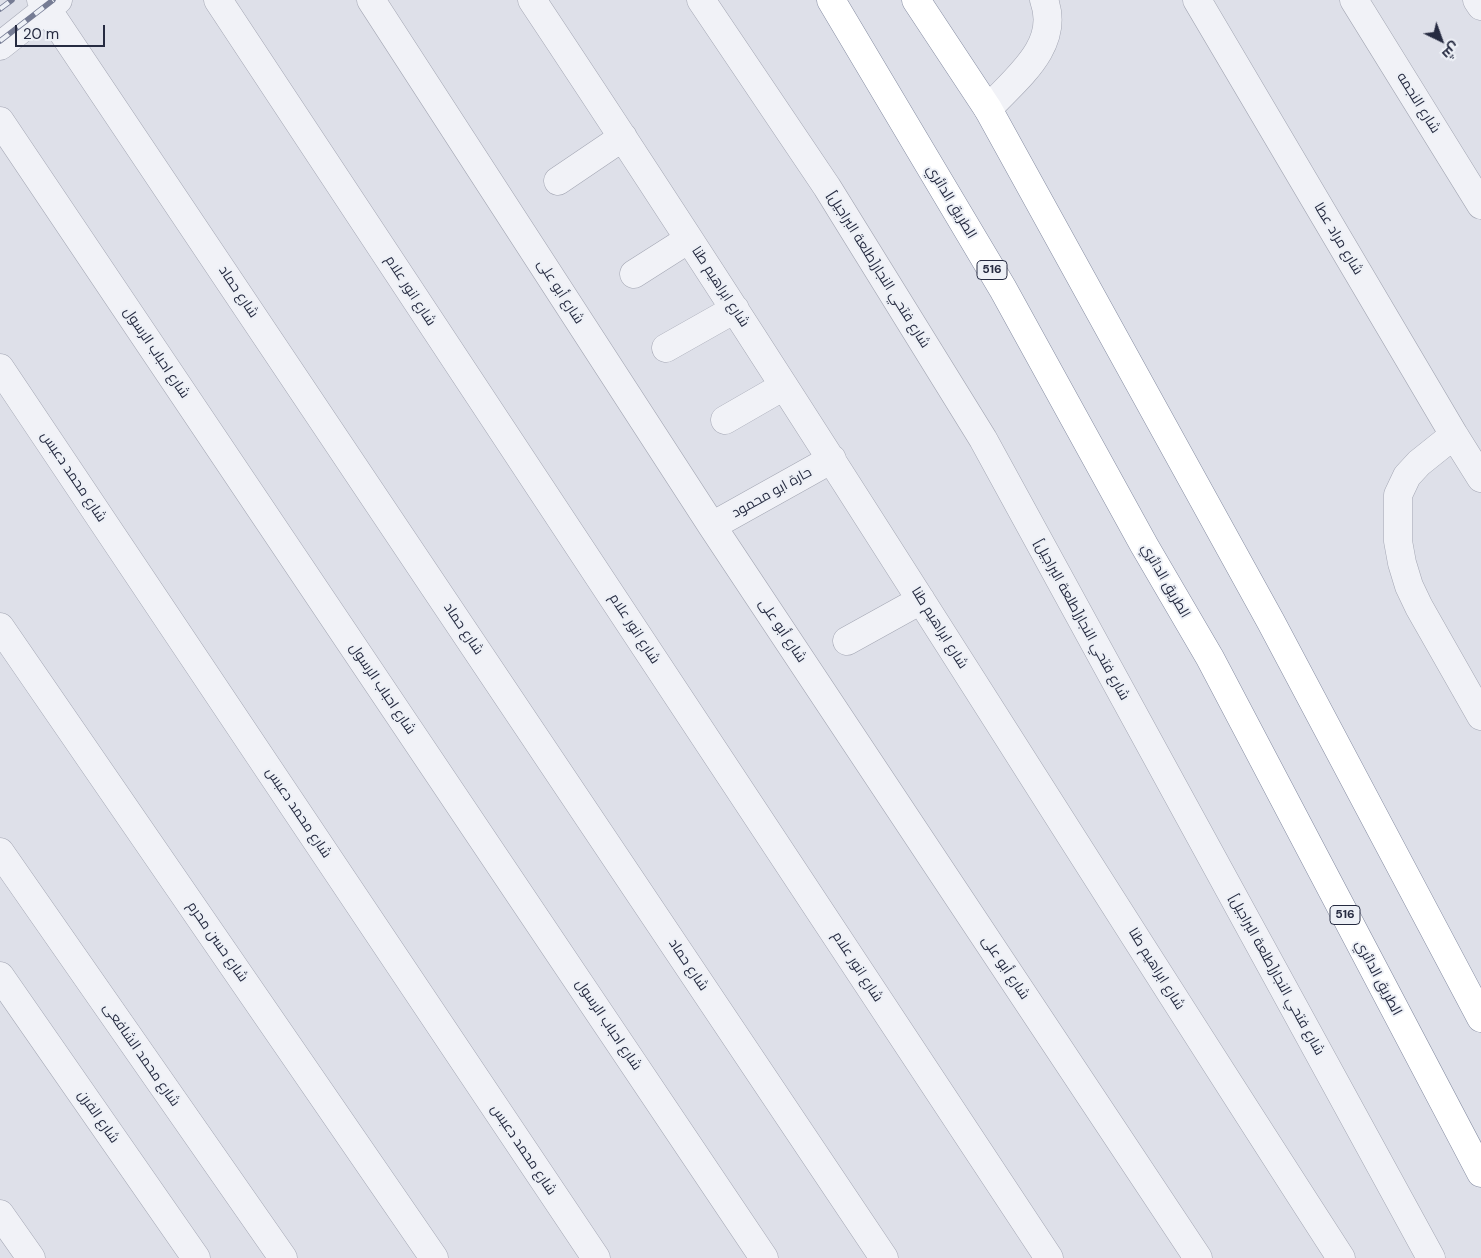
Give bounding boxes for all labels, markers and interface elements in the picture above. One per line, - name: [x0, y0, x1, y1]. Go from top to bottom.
- scale bar: [18, 15, 108, 47]
- north arrow: [1416, 15, 1466, 65]
- text: 20 m: [23, 24, 59, 44]
- text: ش: [1438, 38, 1464, 64]
- street label: شارع النجمه: [1393, 69, 1443, 137]
- street label: الطريق الدائري: [922, 162, 980, 242]
- street label: شارع فتحي النجار[طلعة البراجيل]: [823, 189, 933, 351]
- street label: شارع مراد عطا: [1310, 200, 1366, 278]
- street label: شارع ابراهيم طنا: [688, 243, 752, 331]
- street label: شارع انور علام: [381, 253, 439, 329]
- street label: شارع أبو على: [533, 257, 587, 327]
- road number: 516: [977, 260, 1007, 280]
- street label: شارع حماد: [215, 263, 261, 321]
- street label: شارع احباب الرسول: [119, 304, 193, 402]
- street label: شارع محمد دعبس: [37, 429, 109, 525]
- street label: حارة ابو محمود: [729, 464, 815, 522]
- street label: شارع فتحي النجار[طلعة البراجيل]: [1030, 537, 1132, 703]
- street label: الطريق الدائري: [1137, 541, 1193, 621]
- street label: شارع ابراهيم طنا: [907, 584, 971, 672]
- street label: شارع انور علام: [605, 591, 663, 667]
- street label: شارع أبو على: [755, 596, 809, 666]
- street label: شارع حماد: [440, 600, 486, 658]
- street label: شارع احباب الرسول: [345, 640, 419, 738]
- street label: شارع محمد دعبس: [262, 765, 334, 861]
- street label: شارع فتحي النجار[طلعة البراجيل]: [1225, 892, 1327, 1058]
- street label: شارع حسن محرم: [183, 899, 251, 985]
- road number: 516: [1330, 906, 1360, 924]
- street label: شارع ابراهيم طنا: [1124, 925, 1188, 1013]
- street label: شارع انور علام: [828, 929, 886, 1005]
- street label: شارع أبو على: [978, 933, 1032, 1003]
- street label: شارع حماد: [665, 936, 711, 994]
- street label: الطريق الدائري: [1351, 938, 1405, 1018]
- street label: شارع احباب الرسول: [571, 976, 645, 1074]
- street label: شارع محمد الشافعى: [99, 1000, 183, 1110]
- street label: شارع الفرن: [74, 1087, 122, 1147]
- street label: شارع محمد دعبس: [487, 1102, 559, 1198]

